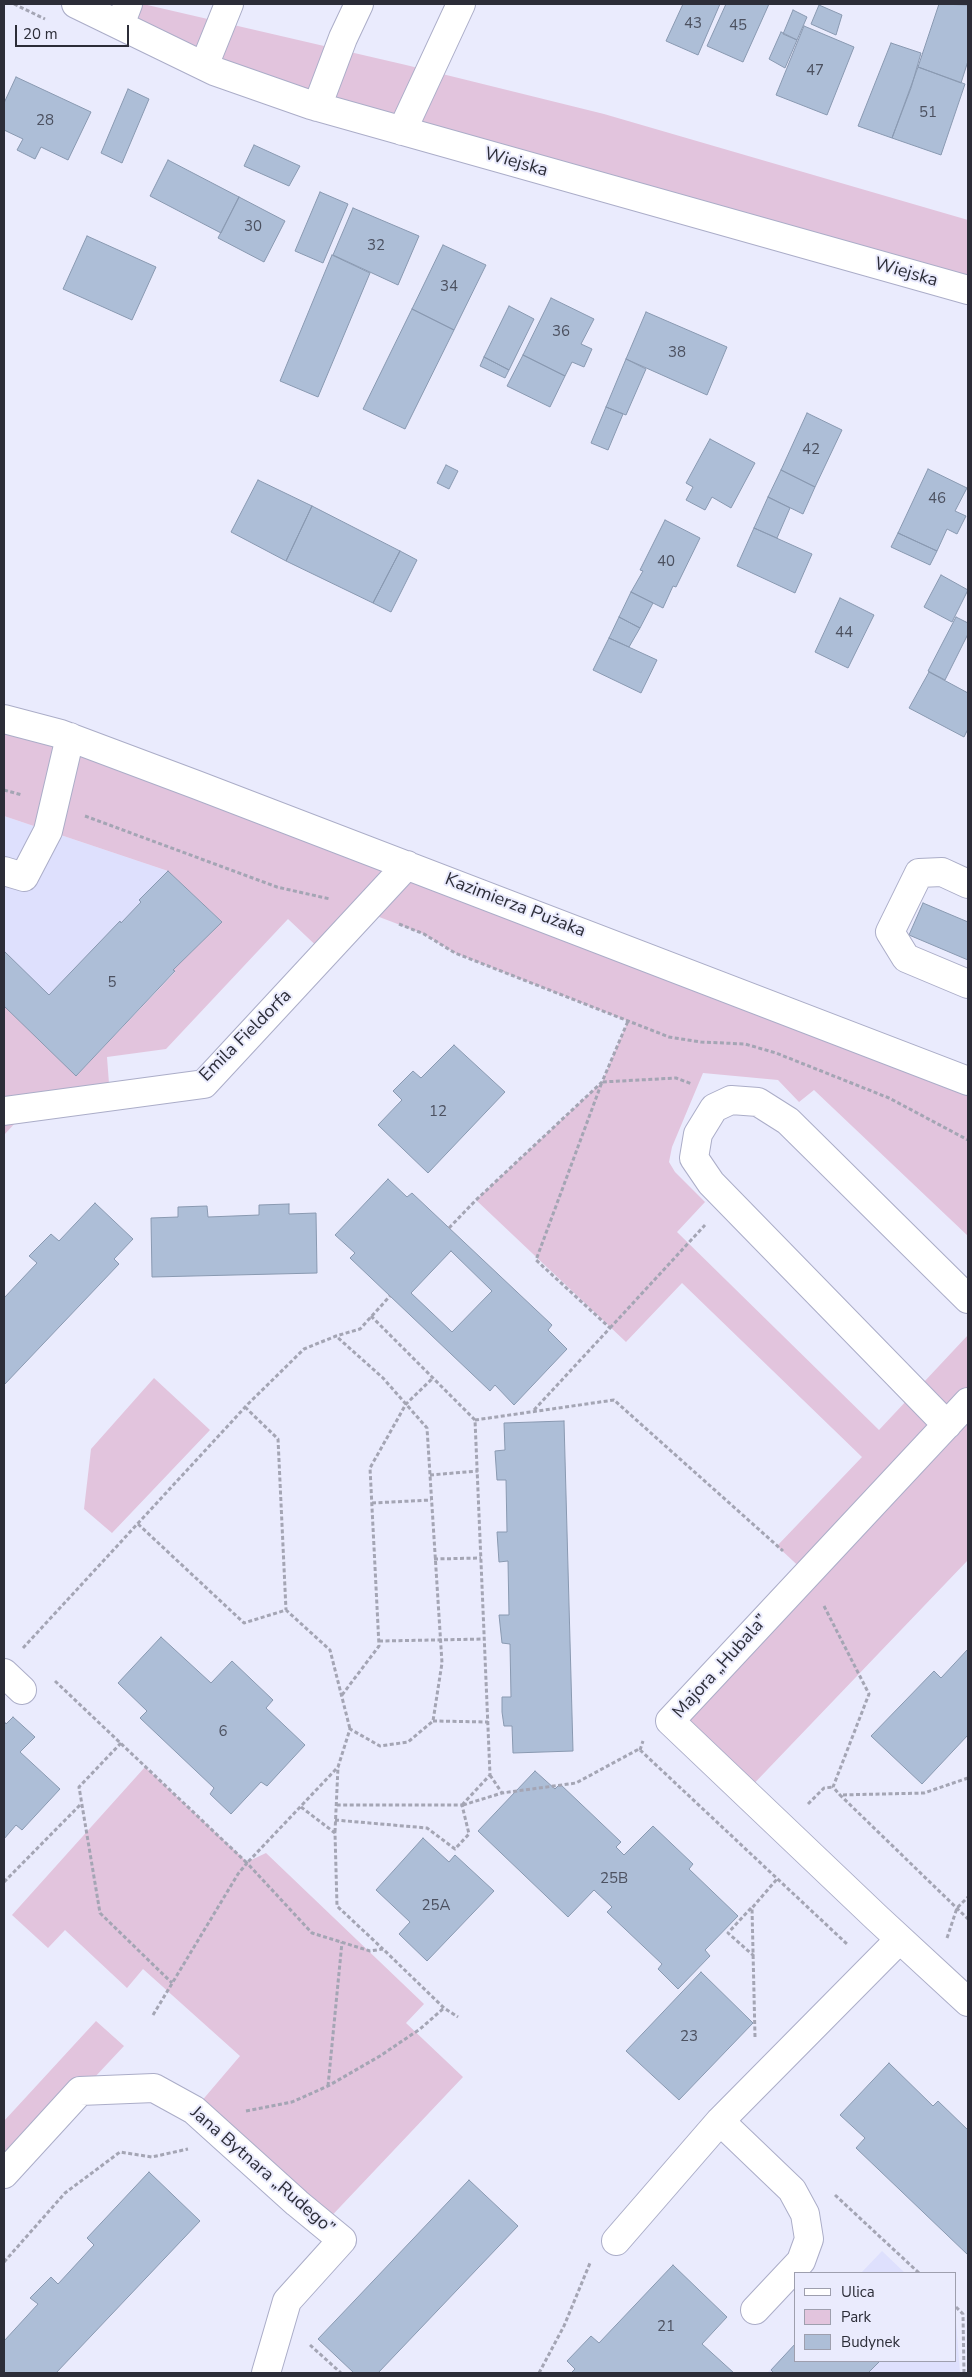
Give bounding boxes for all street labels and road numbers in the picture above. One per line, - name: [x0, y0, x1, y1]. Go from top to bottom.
- street label: Wiejska: [482, 144, 550, 182]
- street label: Wiejska: [872, 254, 940, 292]
- street label: Kazimierza Pużaka: [442, 869, 588, 943]
- street label: Emila Fieldorfa: [195, 985, 297, 1087]
- street label: Majora „Hubala”: [669, 1611, 773, 1723]
- street label: Jana Bytnara „Rudego”: [185, 2102, 339, 2240]

